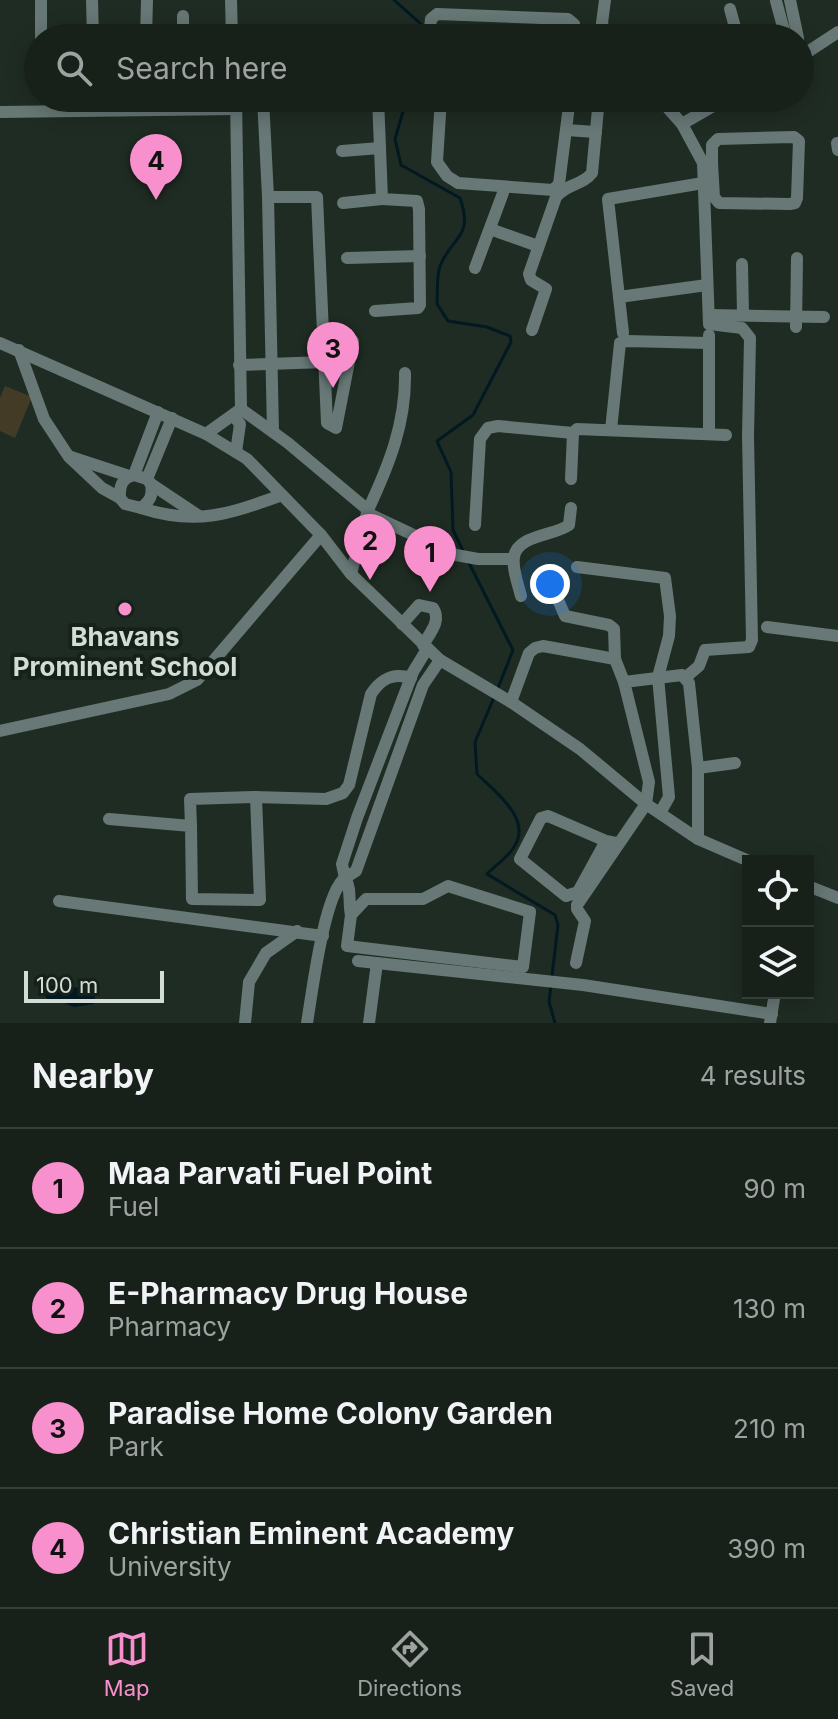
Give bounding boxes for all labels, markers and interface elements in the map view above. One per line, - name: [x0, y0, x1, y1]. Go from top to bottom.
- search box: [24, 24, 814, 112]
- icon: search: [52, 46, 96, 90]
- text: Search here: [116, 50, 288, 86]
- pin: 4: [130, 134, 182, 200]
- pin: 3: [307, 322, 359, 388]
- pin: 2: [344, 514, 396, 580]
- pin: 1: [404, 526, 456, 592]
- your location: [530, 564, 570, 604]
- marker: Bhavans Prominent School: [116, 600, 134, 618]
- place label: Bhavans Prominent School: [13, 621, 237, 682]
- map controls: [742, 855, 814, 999]
- button: locate: [742, 855, 814, 927]
- button: layers: [742, 927, 814, 999]
- scale bar: [24, 967, 164, 1003]
- text: 100 m: [36, 972, 98, 998]
- text: Nearby: [32, 1055, 154, 1096]
- text: 4 results: [700, 1060, 806, 1091]
- text: Maa Parvati Fuel Point: [108, 1155, 432, 1191]
- text: 1: [52, 1173, 64, 1204]
- text: 90 m: [743, 1173, 806, 1204]
- text: Fuel: [108, 1191, 159, 1222]
- text: E-Pharmacy Drug House: [108, 1275, 468, 1311]
- text: 2: [50, 1293, 66, 1324]
- text: 130 m: [733, 1293, 806, 1324]
- text: Pharmacy: [108, 1311, 231, 1342]
- text: Paradise Home Colony Garden: [108, 1395, 553, 1431]
- text: 3: [50, 1413, 66, 1444]
- text: 210 m: [733, 1413, 806, 1444]
- text: Park: [108, 1431, 164, 1462]
- text: Christian Eminent Academy: [108, 1515, 514, 1551]
- text: 4: [49, 1533, 67, 1564]
- text: 390 m: [727, 1533, 806, 1564]
- text: University: [108, 1551, 232, 1582]
- tab: Map: [104, 1627, 150, 1701]
- tab: Directions: [357, 1627, 462, 1701]
- tab: Saved: [670, 1627, 734, 1701]

